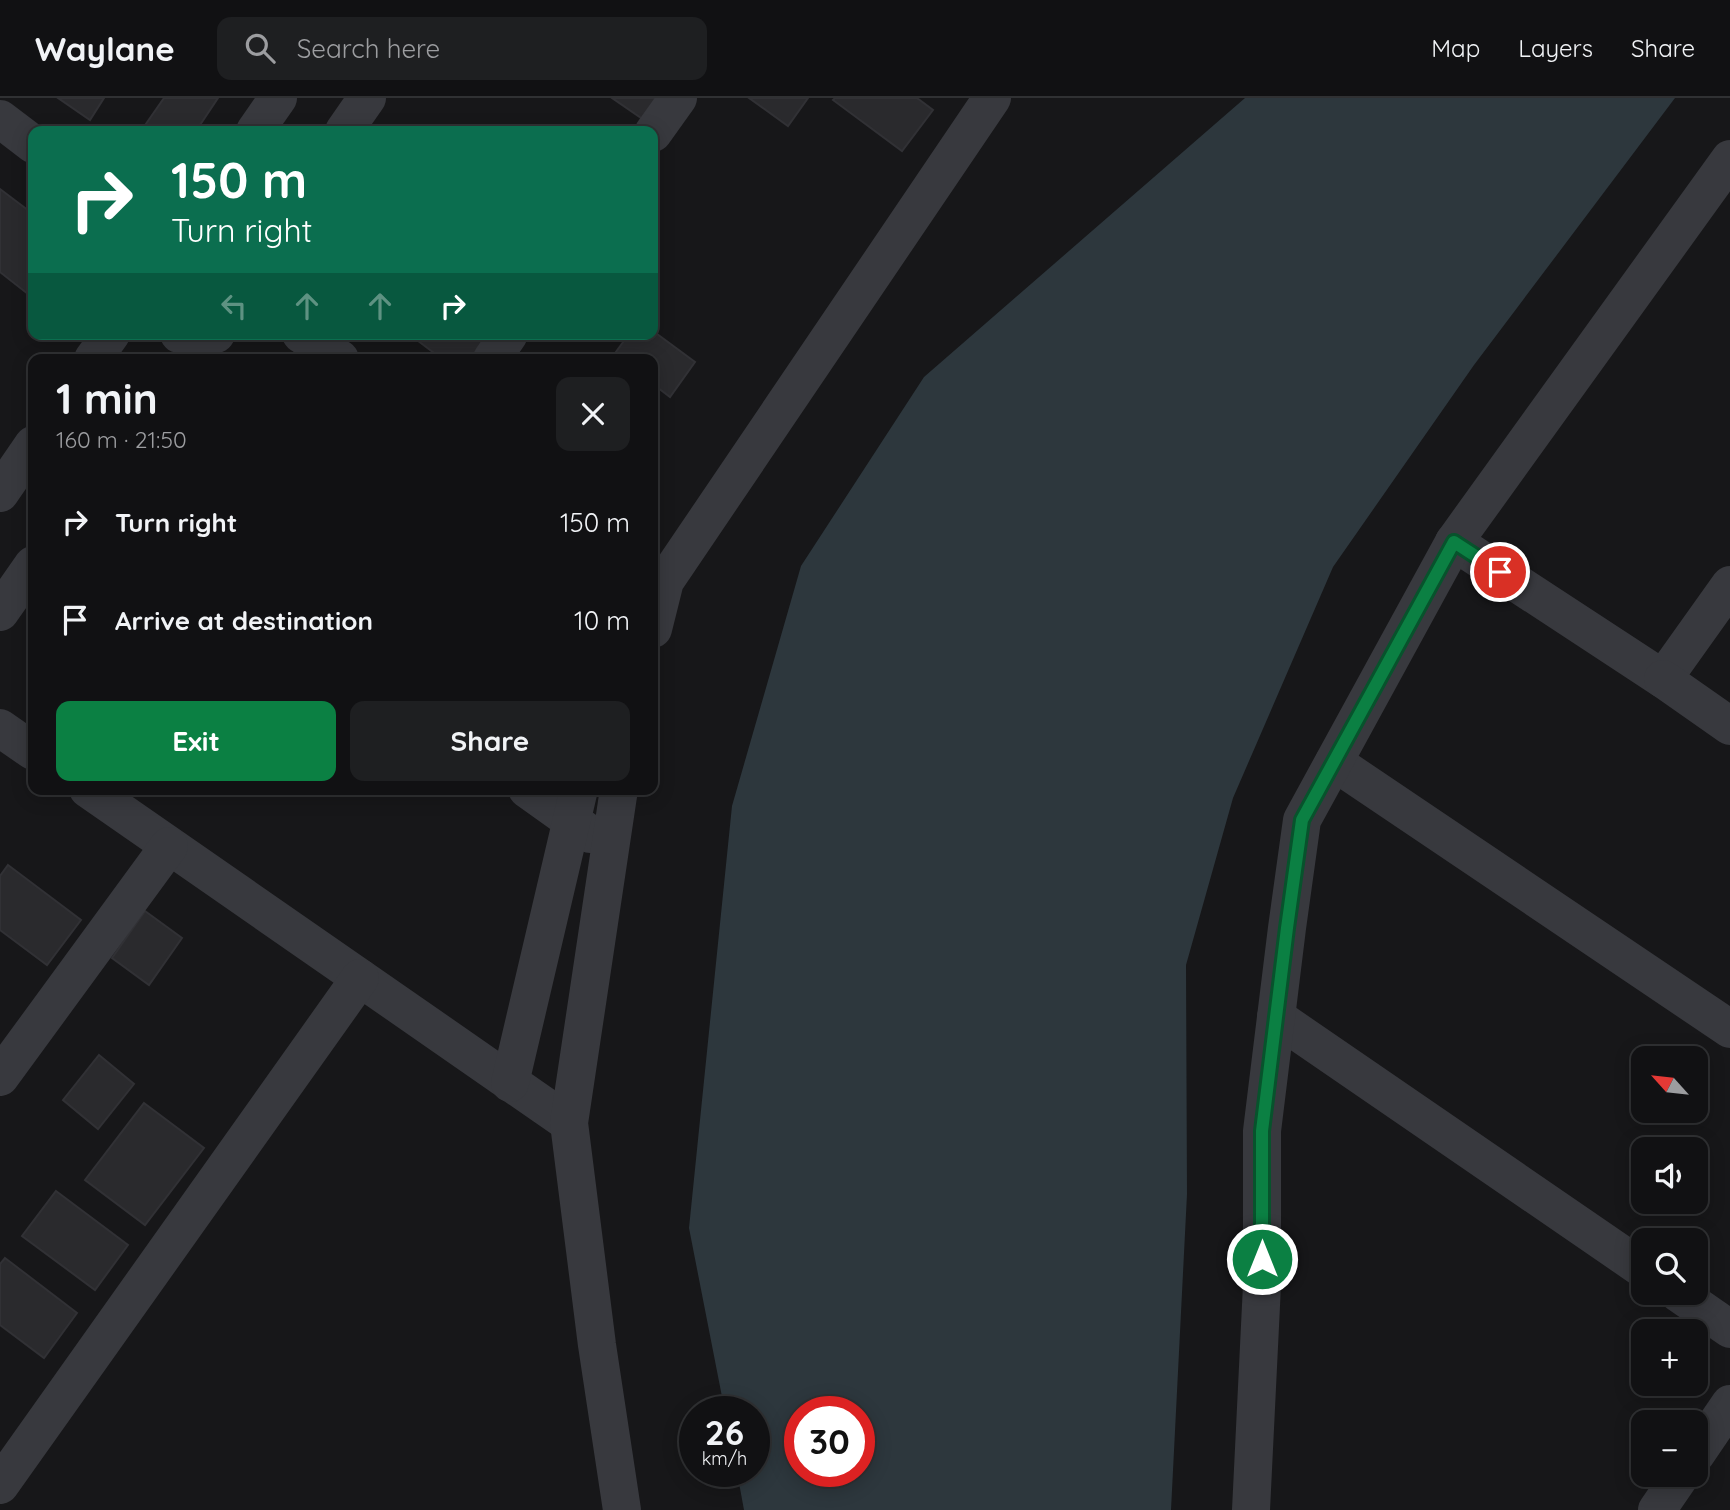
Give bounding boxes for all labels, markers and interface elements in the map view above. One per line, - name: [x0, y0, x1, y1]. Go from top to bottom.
- search box: [217, 17, 707, 80]
- text: Waylane: [35, 28, 175, 69]
- icon: search: [241, 29, 279, 67]
- text: Search here: [297, 32, 440, 65]
- text: Map: [1431, 33, 1480, 63]
- text: Layers: [1518, 33, 1593, 63]
- text: Share: [1631, 33, 1695, 63]
- text: 150 m: [171, 149, 307, 210]
- icon: right: [56, 154, 147, 245]
- text: Turn right: [171, 210, 312, 250]
- icon: left: [215, 287, 253, 325]
- icon: ahead: [288, 287, 326, 325]
- icon: ahead: [361, 287, 399, 325]
- icon: right: [434, 287, 472, 325]
- text: 1 min: [56, 372, 158, 425]
- button: close: [556, 377, 630, 451]
- text: 160 m · 21:50: [56, 425, 187, 454]
- icon: right: [56, 503, 94, 541]
- text: Turn right: [115, 506, 237, 539]
- text: 150 m: [560, 506, 630, 539]
- pin: [1470, 542, 1530, 602]
- icon: arrive: [1481, 553, 1519, 591]
- icon: arrive: [56, 601, 94, 639]
- text: Arrive at destination: [115, 604, 373, 637]
- text: 10 m: [574, 604, 630, 637]
- button: Exit: [56, 701, 336, 781]
- button: Share: [350, 701, 630, 781]
- north arrow: [1631, 1046, 1708, 1124]
- map controls: [1631, 1046, 1708, 1487]
- button: sound: [1631, 1137, 1708, 1214]
- position arrow: [1225, 1222, 1299, 1296]
- button: search: [1631, 1228, 1708, 1305]
- button: +: [1631, 1319, 1708, 1396]
- speed limit sign: 30: [784, 1396, 875, 1487]
- text: 26: [705, 1410, 744, 1454]
- button: −: [1631, 1410, 1708, 1487]
- text: km/h: [702, 1447, 747, 1470]

